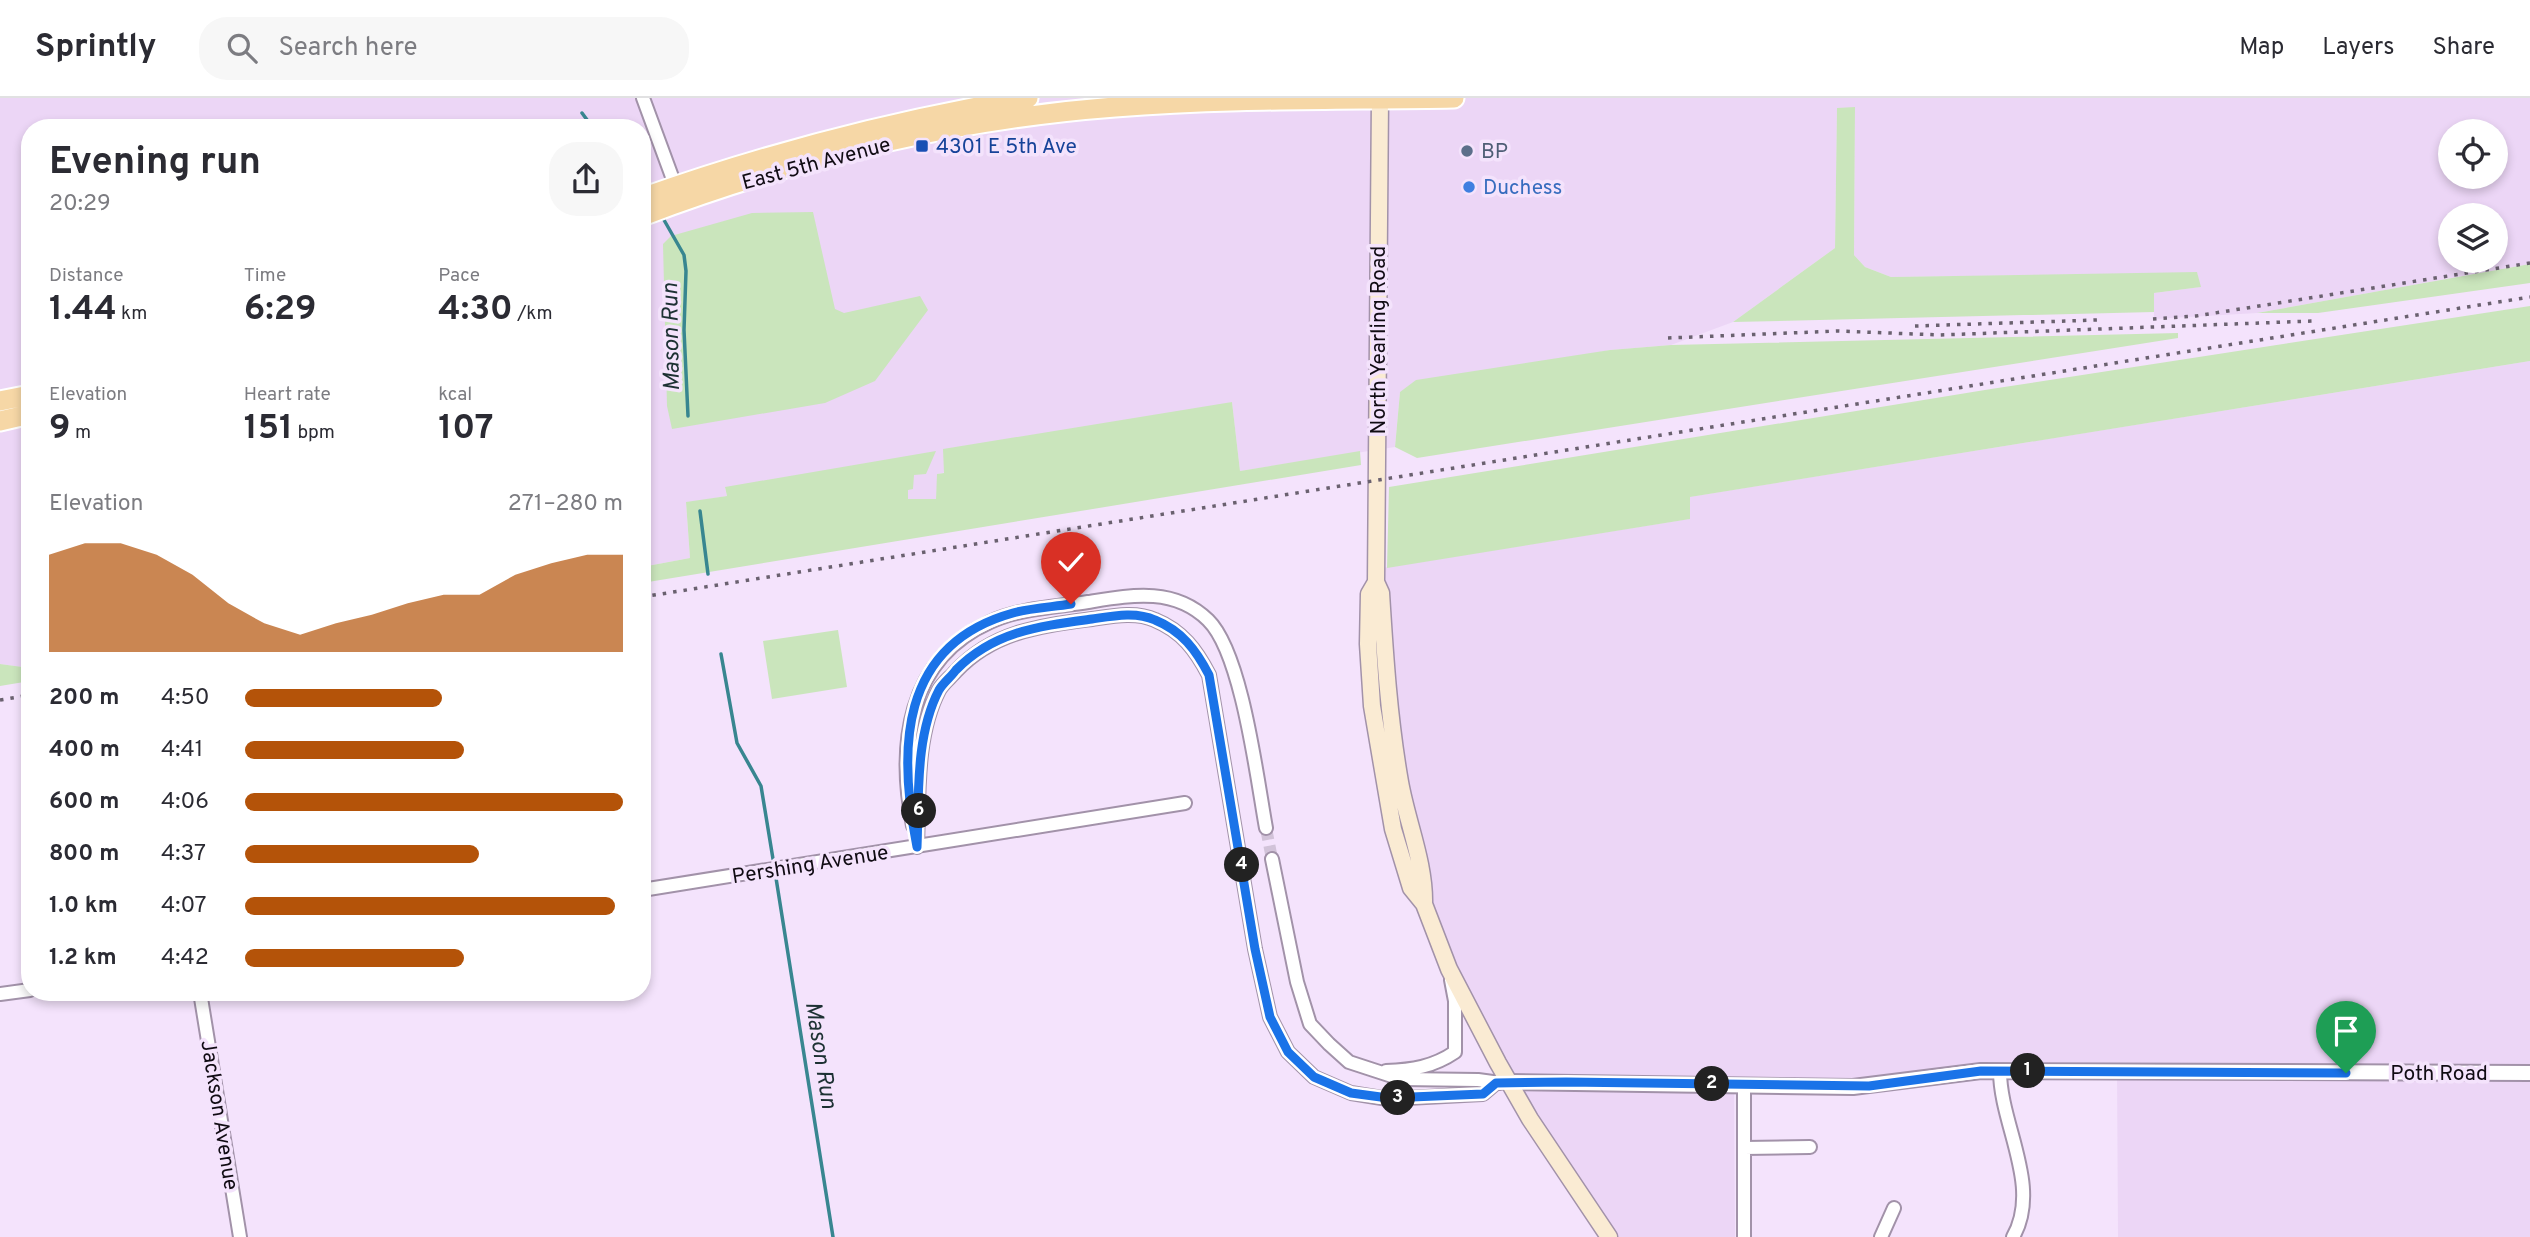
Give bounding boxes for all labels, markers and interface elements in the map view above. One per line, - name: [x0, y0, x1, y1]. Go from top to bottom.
- search box: [199, 17, 689, 80]
- text: Sprintly: [35, 27, 157, 69]
- icon: search: [223, 29, 261, 67]
- text: Search here: [279, 32, 418, 65]
- text: Map: [2239, 33, 2284, 63]
- text: Layers: [2322, 33, 2394, 63]
- text: Share: [2432, 33, 2495, 63]
- map controls: [2438, 119, 2508, 273]
- button: locate: [2438, 119, 2508, 189]
- street label: East 5th Avenue: [739, 132, 894, 197]
- place label: 4301 E 5th Ave: [936, 134, 1077, 161]
- marker: 4301 E 5th Ave: [914, 138, 930, 154]
- text: Evening run: [49, 139, 261, 188]
- place label: BP: [1481, 139, 1508, 166]
- button: share: [549, 142, 623, 216]
- marker: BP: [1459, 143, 1475, 159]
- place label: Duchess: [1483, 175, 1562, 202]
- marker: Duchess: [1461, 179, 1477, 195]
- text: 20:29: [49, 190, 111, 219]
- button: layers: [2438, 203, 2508, 273]
- street label: North Yearling Road: [1366, 246, 1393, 434]
- text: Distance: [49, 264, 124, 288]
- text: Time: [244, 264, 286, 288]
- text: Pace: [438, 264, 480, 288]
- water label: Mason Run: [657, 282, 688, 391]
- text: 1.44: [49, 288, 117, 332]
- text: 6:29: [244, 288, 317, 332]
- text: 4:30: [438, 288, 513, 332]
- text: km: [117, 302, 147, 326]
- text: /km: [513, 302, 553, 326]
- text: Elevation: [49, 383, 127, 407]
- text: Heart rate: [244, 383, 331, 407]
- text: kcal: [438, 383, 472, 407]
- text: 9: [49, 407, 71, 451]
- text: 151: [244, 407, 293, 451]
- text: 107: [438, 407, 493, 451]
- text: m: [71, 421, 91, 445]
- text: bpm: [293, 421, 335, 445]
- text: Elevation: [49, 490, 144, 519]
- text: 271–280 m: [508, 490, 623, 519]
- pin: [1041, 532, 1101, 604]
- icon: check: [1052, 543, 1090, 581]
- text: 200 m: [49, 684, 119, 713]
- text: 4:50: [161, 684, 209, 713]
- text: 400 m: [49, 736, 120, 765]
- text: 4:41: [161, 736, 203, 765]
- text: 600 m: [49, 788, 119, 817]
- text: 4:06: [161, 788, 209, 817]
- pin: 6: [902, 794, 936, 828]
- text: 6: [913, 798, 924, 822]
- text: 800 m: [49, 840, 119, 869]
- text: 4:37: [161, 840, 206, 869]
- street label: Pershing Avenue: [730, 840, 890, 891]
- pin: 4: [1224, 848, 1260, 882]
- text: 4: [1235, 852, 1248, 876]
- text: 1.0 km: [49, 892, 118, 921]
- text: 4:07: [161, 892, 207, 921]
- text: 1.2 km: [49, 944, 117, 973]
- text: 4:42: [161, 944, 209, 973]
- water label: Mason Run: [797, 1000, 842, 1112]
- pin: [2316, 1001, 2376, 1073]
- icon: arrive: [2327, 1012, 2365, 1050]
- street label: Jackson Avenue: [193, 1038, 244, 1192]
- pin: 1: [2010, 1054, 2046, 1088]
- text: 1: [2024, 1058, 2031, 1082]
- street label: Poth Road: [2390, 1061, 2488, 1088]
- pin: 2: [1694, 1066, 1730, 1102]
- text: 2: [1706, 1071, 1717, 1095]
- pin: 3: [1380, 1080, 1416, 1116]
- text: 3: [1392, 1085, 1403, 1109]

